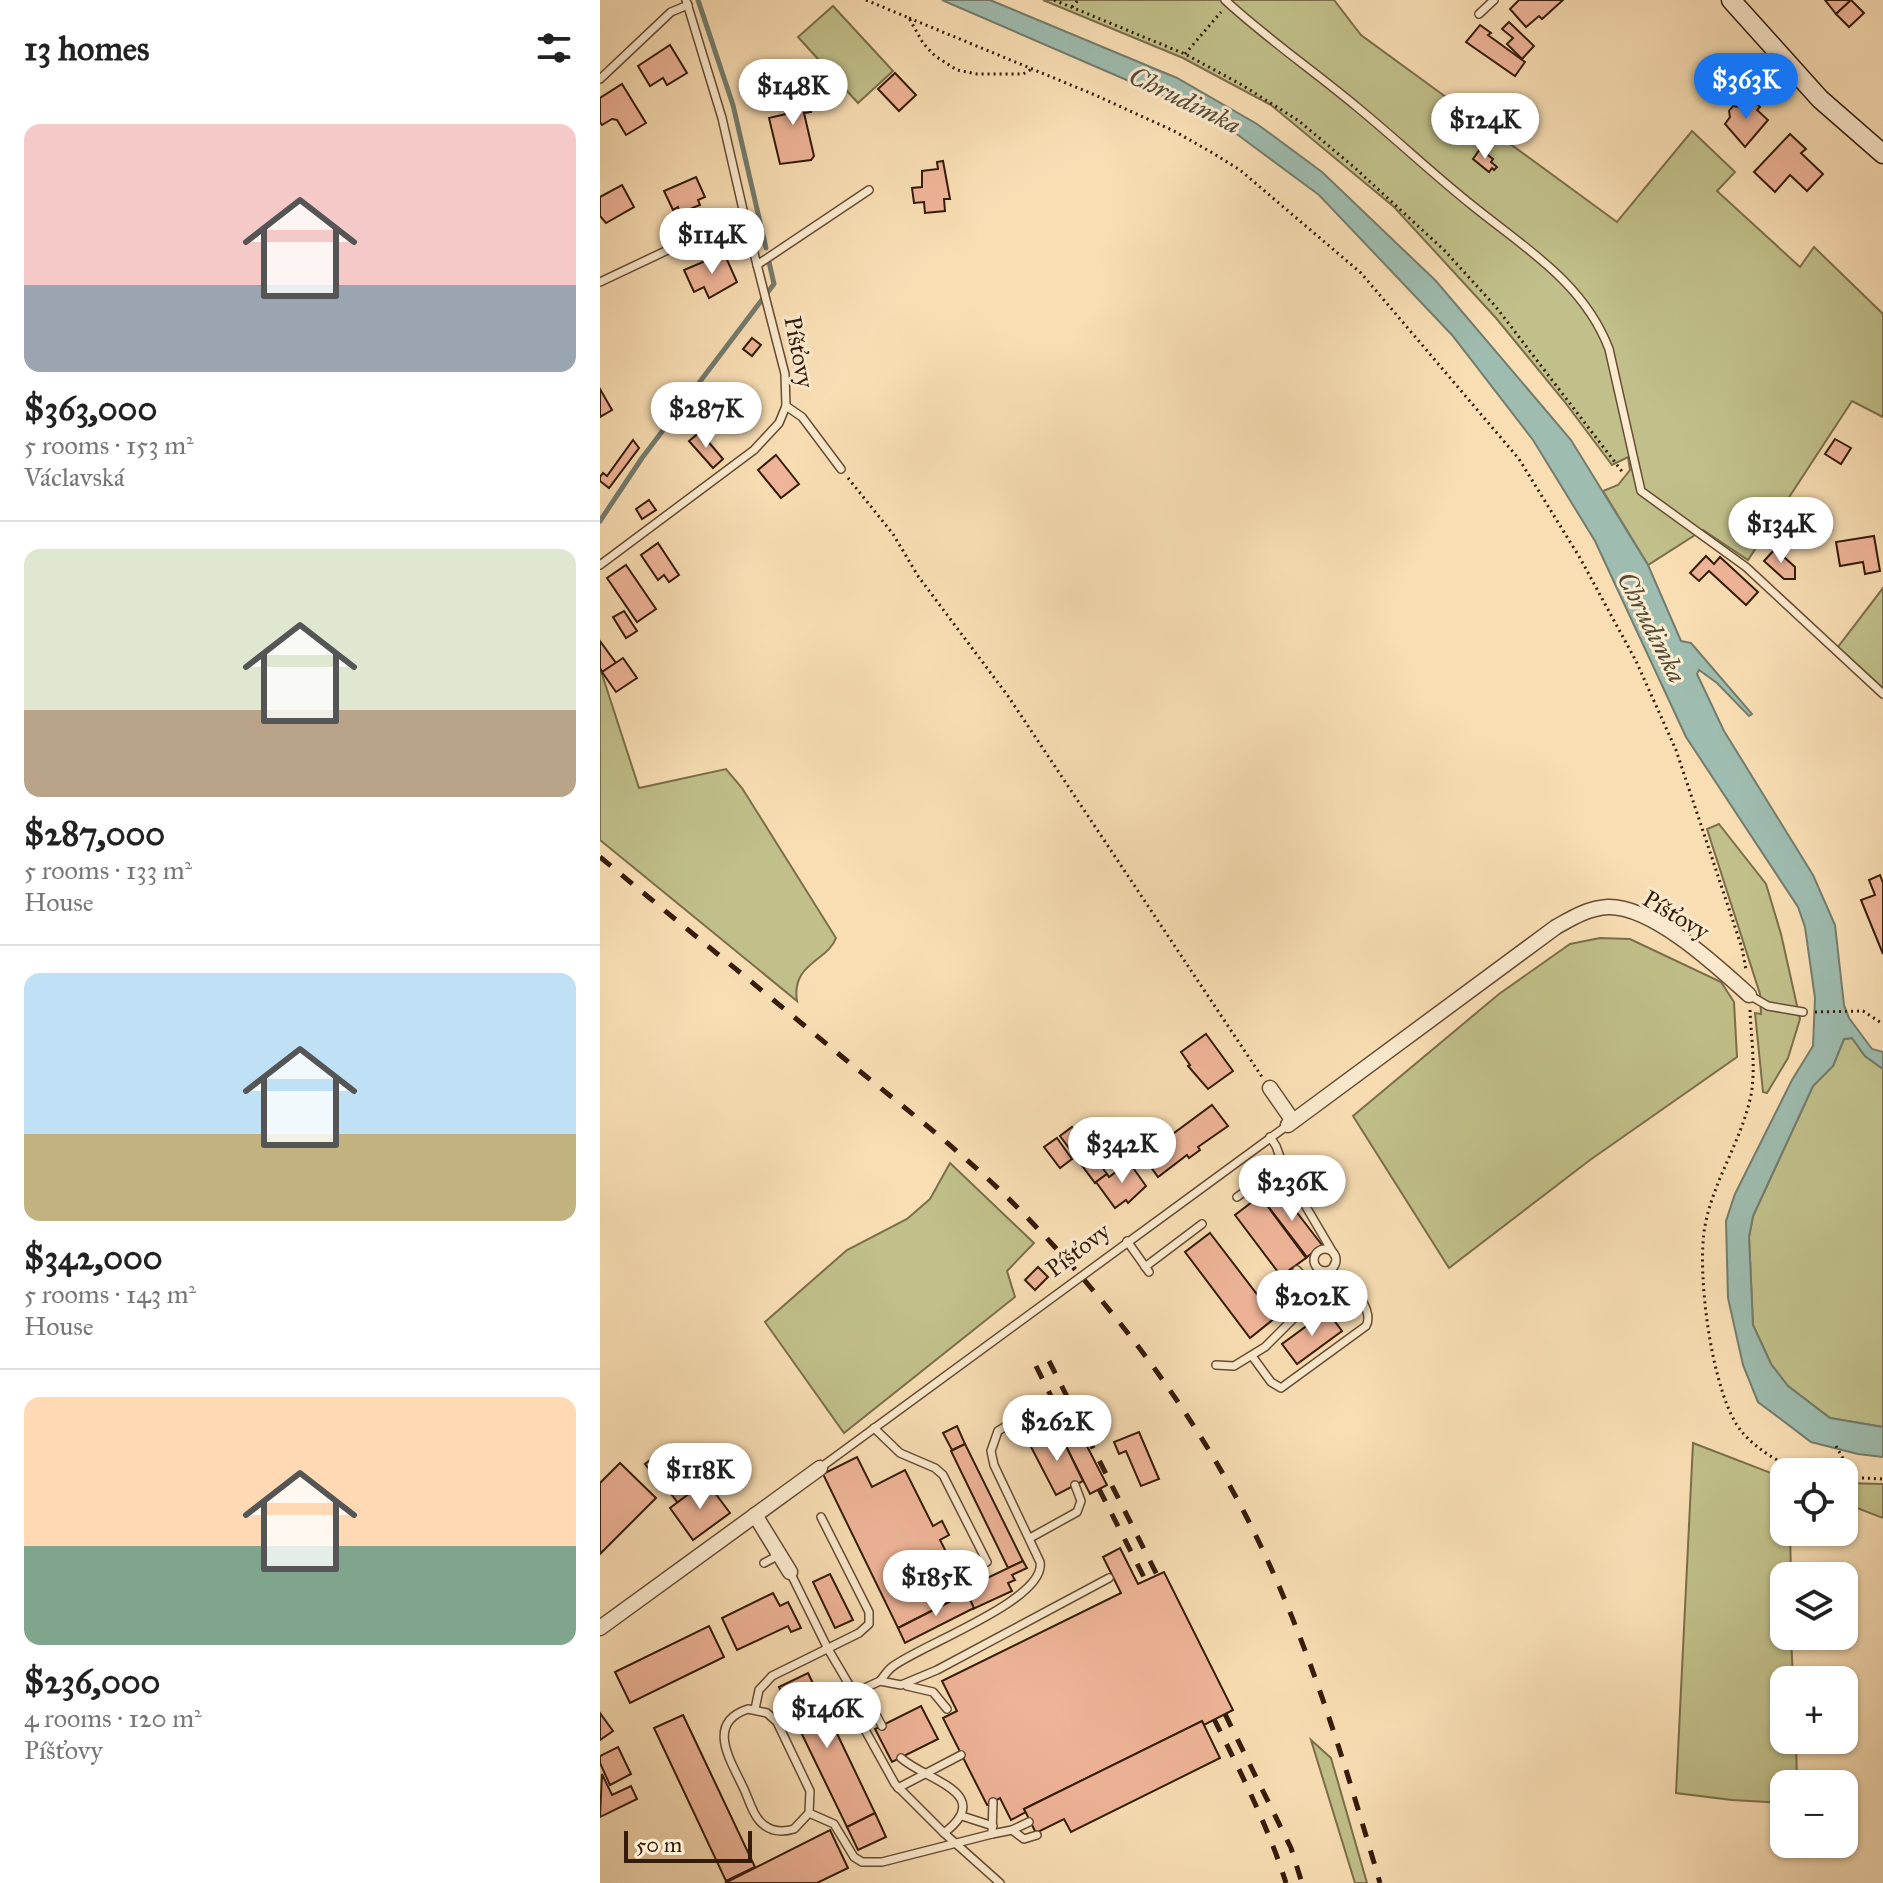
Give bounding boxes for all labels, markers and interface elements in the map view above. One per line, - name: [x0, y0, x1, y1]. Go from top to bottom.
- icon: filters: [532, 26, 576, 70]
- text: 13 homes: [24, 28, 149, 69]
- pin: $363K: [1690, 53, 1802, 121]
- pin: $148K: [737, 59, 849, 127]
- water label: Chrudimka: [1124, 59, 1246, 141]
- text: $363K: [1712, 63, 1780, 95]
- text: $148K: [757, 69, 829, 101]
- pin: $124K: [1429, 93, 1541, 161]
- text: $124K: [1449, 103, 1521, 135]
- icon: home: [228, 176, 372, 320]
- pin: $114K: [656, 208, 768, 276]
- text: $114K: [677, 218, 747, 250]
- street label: Píšťovy: [777, 314, 821, 391]
- pin: $287K: [650, 382, 762, 450]
- text: $363,000: [24, 388, 157, 429]
- text: $287K: [669, 392, 743, 424]
- text: 5 rooms · 153 m²: [24, 429, 194, 461]
- text: Václavská: [24, 461, 125, 493]
- pin: $134K: [1725, 497, 1837, 565]
- text: $134K: [1746, 507, 1816, 539]
- water label: Chrudimka: [1610, 566, 1694, 688]
- icon: home: [228, 601, 372, 745]
- text: $287,000: [24, 813, 165, 854]
- text: 5 rooms · 133 m²: [24, 854, 192, 886]
- street label: Píšťovy: [1637, 883, 1715, 947]
- text: House: [24, 886, 94, 918]
- icon: home: [228, 1025, 372, 1169]
- pin: $342K: [1066, 1117, 1178, 1185]
- text: $342K: [1086, 1127, 1158, 1159]
- pin: $236K: [1236, 1155, 1348, 1223]
- text: $236K: [1257, 1165, 1327, 1197]
- street label: Píšťovy: [1040, 1216, 1117, 1284]
- text: $342,000: [24, 1237, 163, 1278]
- pin: $202K: [1256, 1270, 1368, 1338]
- text: 5 rooms · 143 m²: [24, 1278, 196, 1310]
- text: $202K: [1275, 1280, 1349, 1312]
- text: House: [24, 1310, 94, 1342]
- pin: $262K: [1001, 1395, 1113, 1463]
- text: $262K: [1020, 1405, 1094, 1437]
- pin: $118K: [644, 1443, 756, 1511]
- icon: home: [228, 1449, 372, 1593]
- text: $118K: [666, 1453, 734, 1485]
- map controls: [1770, 1458, 1858, 1858]
- button: locate: [1770, 1458, 1858, 1546]
- pin: $185K: [880, 1550, 992, 1618]
- text: $185K: [901, 1560, 971, 1592]
- button: layers: [1770, 1562, 1858, 1650]
- text: $236,000: [24, 1661, 160, 1702]
- button: +: [1770, 1666, 1858, 1754]
- pin: $146K: [771, 1682, 883, 1750]
- text: $146K: [791, 1692, 863, 1724]
- text: 4 rooms · 120 m²: [24, 1702, 202, 1734]
- text: Píšťovy: [24, 1734, 103, 1766]
- button: −: [1770, 1770, 1858, 1858]
- scale bar: [624, 1827, 752, 1863]
- text: 50 m: [636, 1831, 682, 1858]

